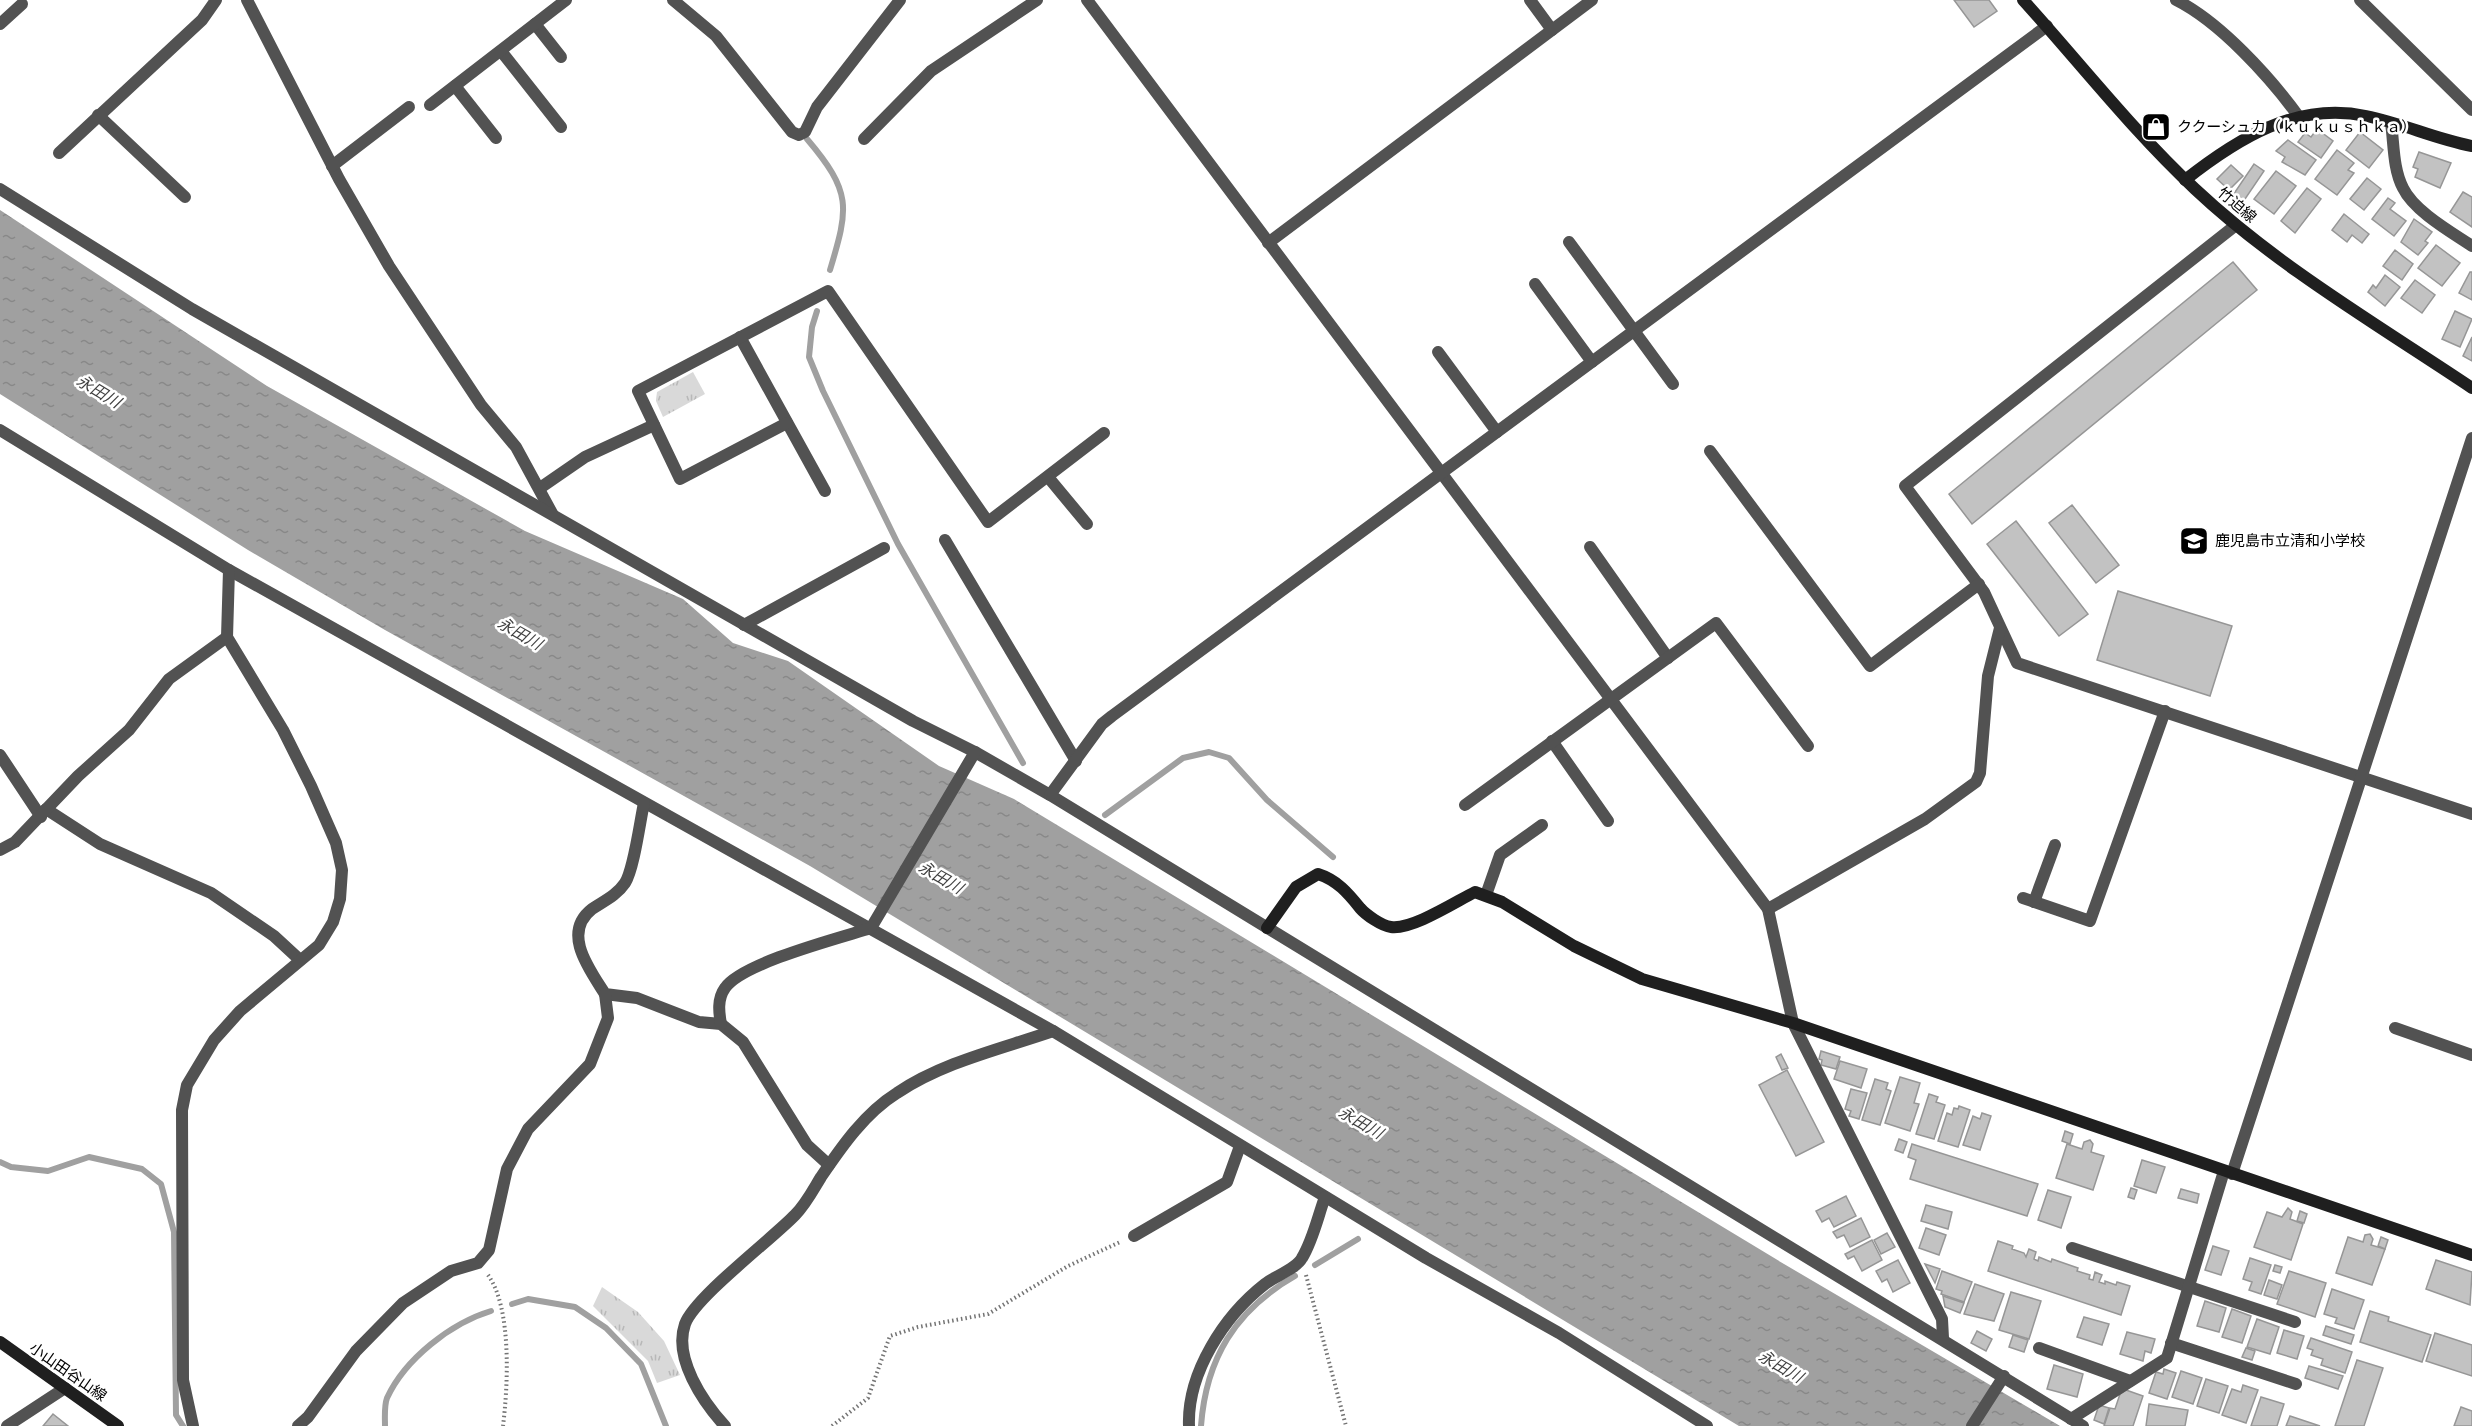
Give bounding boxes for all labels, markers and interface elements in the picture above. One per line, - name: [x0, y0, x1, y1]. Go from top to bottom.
- shop icon: ククーシュカ（ｋｕｋｕｓｈｋａ）: [2140, 111, 2172, 143]
- place label: ククーシュカ（ｋｕｋｕｓｈｋａ）: [2177, 118, 2416, 136]
- street label: 竹迫線: [2214, 184, 2260, 226]
- water label: 永田川: [73, 371, 126, 413]
- school or university icon: 鹿児島市立清和小学校: [2178, 525, 2210, 557]
- place label: 鹿児島市立清和小学校: [2215, 532, 2365, 550]
- water label: 永田川: [494, 613, 547, 655]
- water label: 永田川: [915, 857, 968, 899]
- water label: 永田川: [1335, 1102, 1388, 1144]
- street label: 小山田谷山線: [26, 1339, 110, 1405]
- water label: 永田川: [1755, 1346, 1808, 1388]

